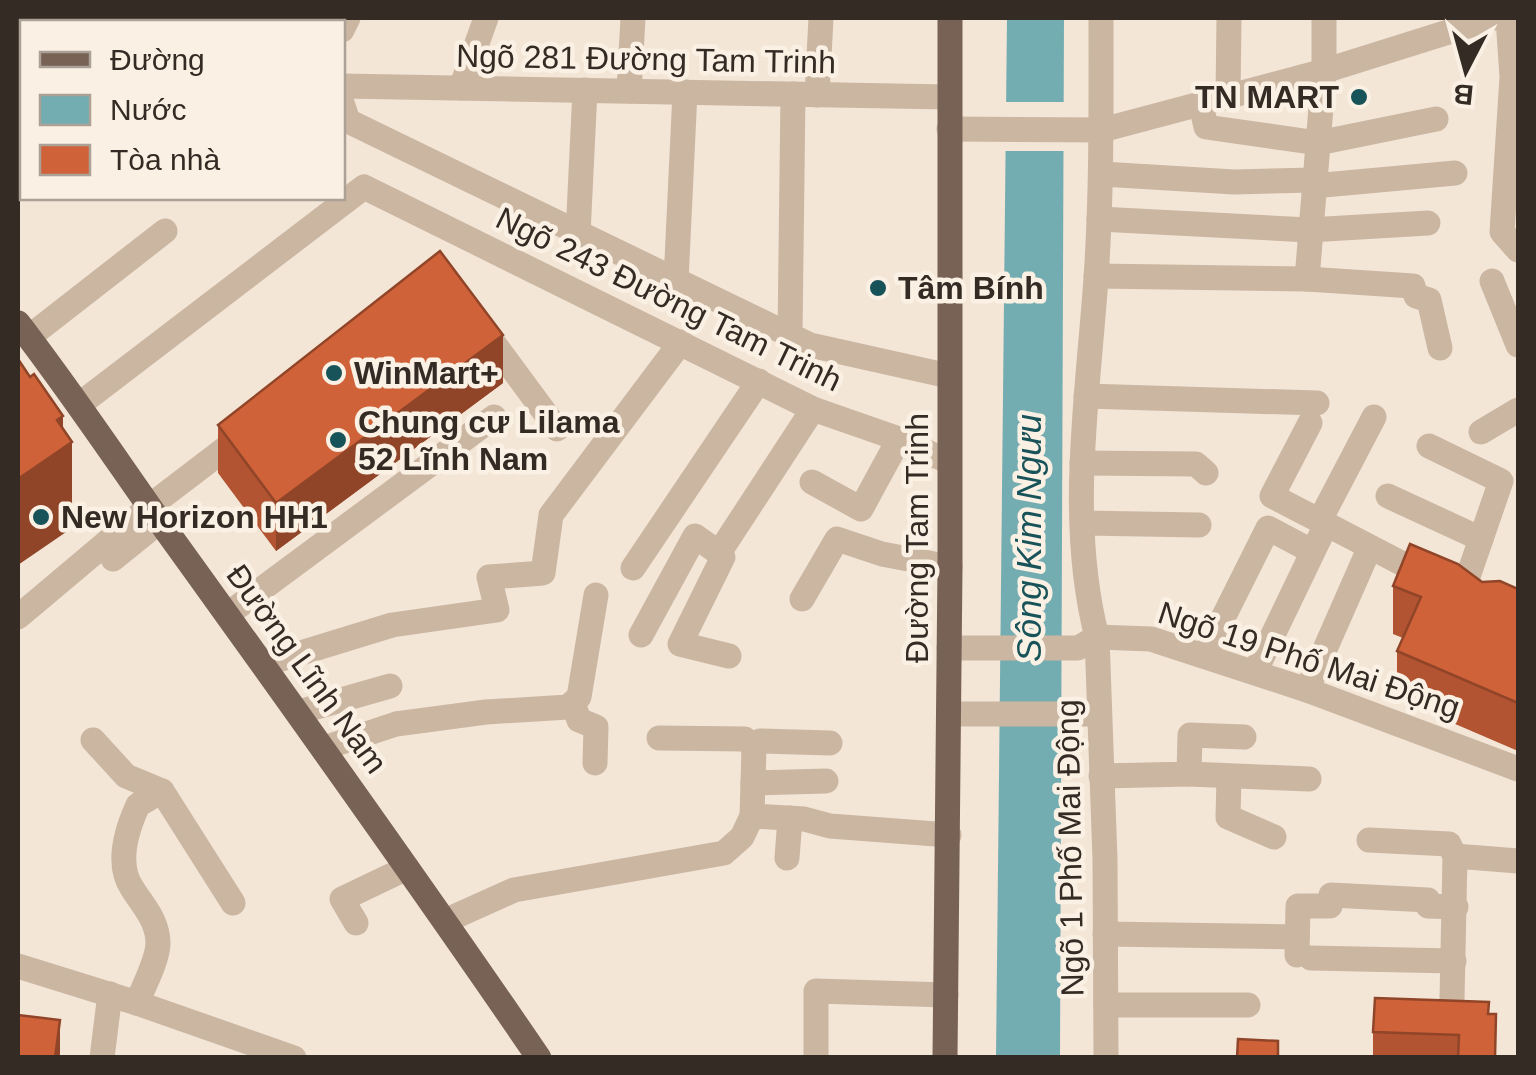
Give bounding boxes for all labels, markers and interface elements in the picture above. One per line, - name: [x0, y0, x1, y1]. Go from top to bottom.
- legend: [20, 20, 345, 200]
- north arrow: [1416, 20, 1516, 120]
- street label: Ngõ 281 Đường Tam Trinh: [456, 38, 836, 80]
- text: Đường: [110, 43, 205, 76]
- text: B: [1452, 78, 1475, 111]
- place label: TN MART: [1195, 79, 1339, 115]
- marker: TN MART: [1348, 86, 1370, 108]
- text: Nước: [110, 93, 186, 126]
- text: Tòa nhà: [110, 143, 220, 176]
- street label: Ngõ 243 Đường Tam Trinh: [490, 200, 848, 398]
- place label: Tâm Bính: [898, 270, 1044, 306]
- marker: Tâm Bính: [867, 277, 889, 299]
- place label: WinMart+: [354, 355, 499, 391]
- marker: WinMart+: [323, 362, 345, 384]
- place label: Chung cư Lilama 52 Lĩnh Nam: [358, 404, 620, 477]
- street label: Đường Tam Trinh: [899, 413, 935, 663]
- water label: Sông Kim Ngưu: [1009, 414, 1048, 662]
- marker: Chung cư Lilama 52 Lĩnh Nam: [327, 429, 349, 451]
- place label: New Horizon HH1: [61, 499, 328, 535]
- marker: New Horizon HH1: [30, 506, 52, 528]
- street label: Đường Lĩnh Nam: [219, 558, 395, 780]
- street label: Ngõ 19 Phố Mai Động: [1154, 594, 1464, 726]
- street label: Ngõ 1 Phố Mai Động: [1049, 699, 1091, 997]

